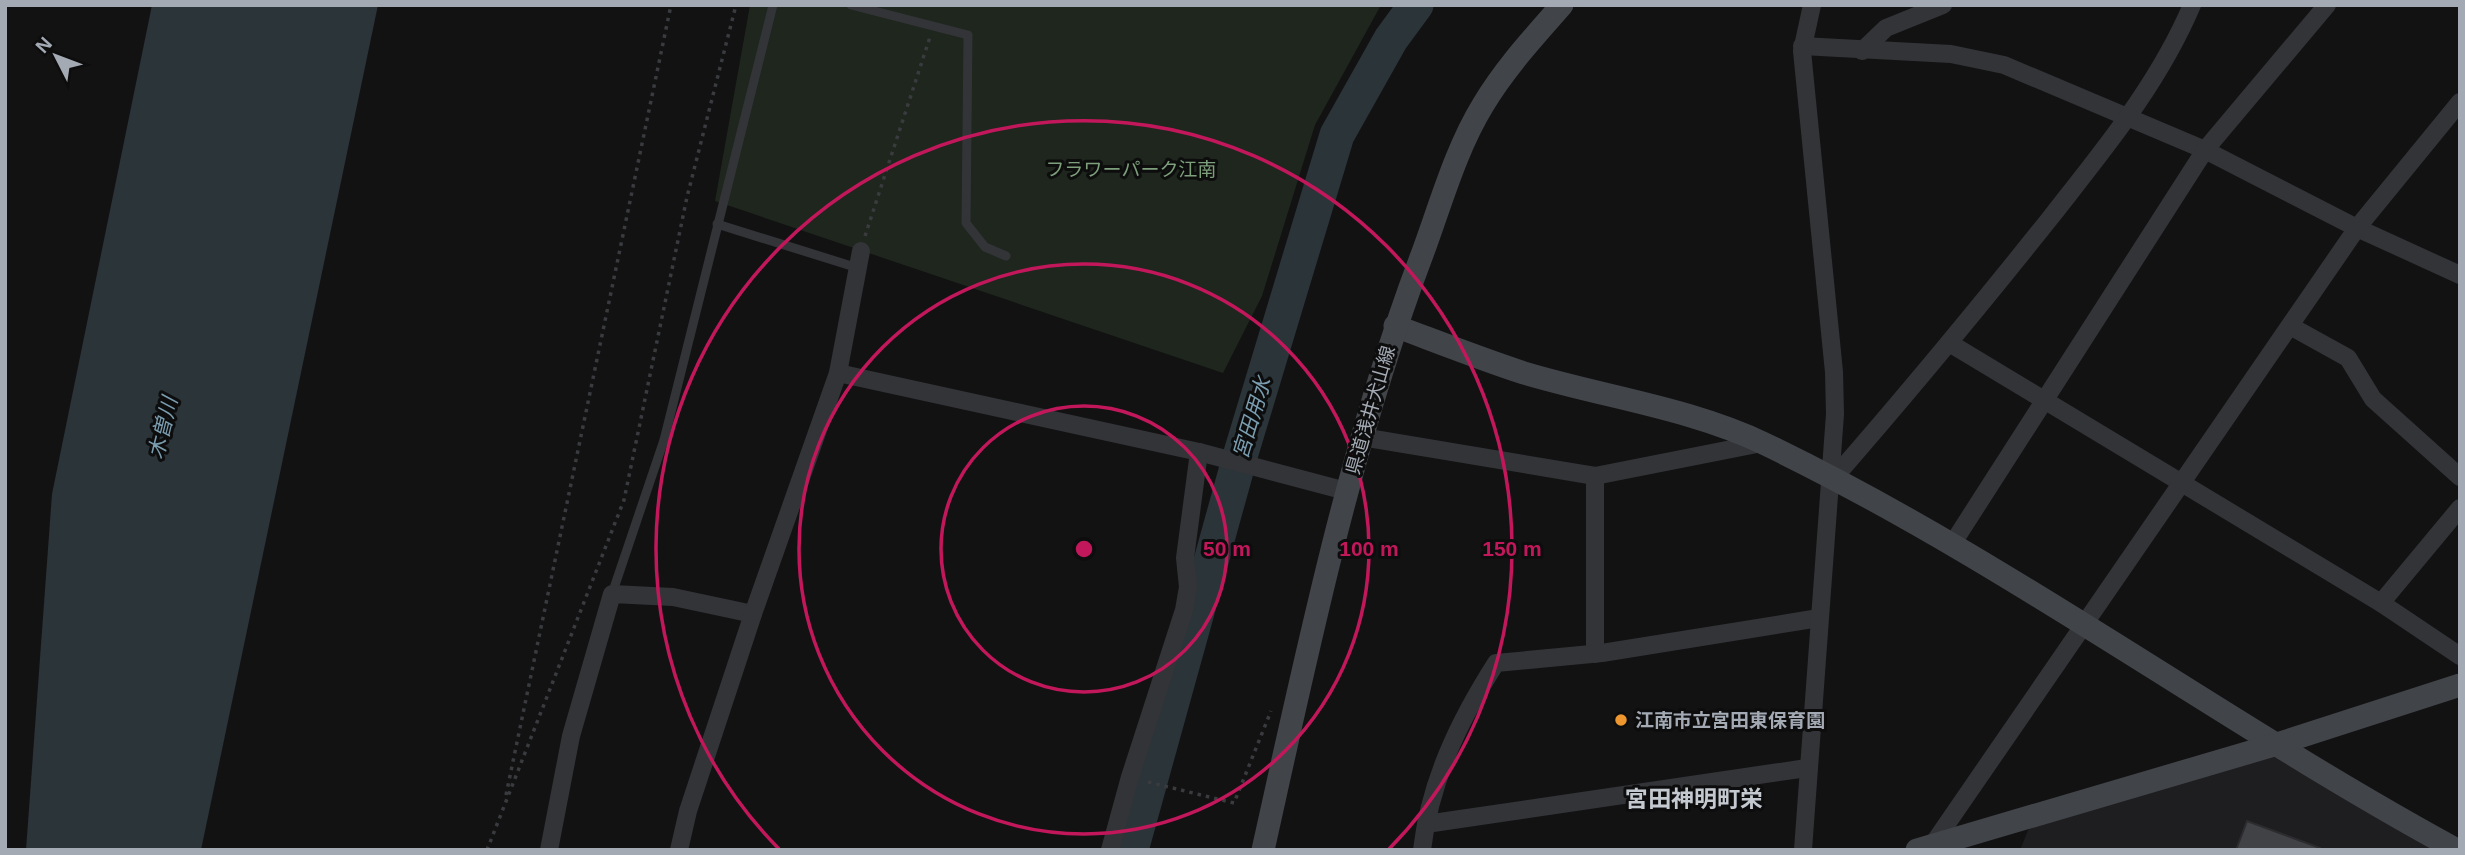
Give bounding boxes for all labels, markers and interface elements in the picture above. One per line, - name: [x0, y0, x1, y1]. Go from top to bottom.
- north arrow: [21, 21, 91, 91]
- text: N: [31, 33, 56, 57]
- park label: フラワーパーク江南: [1046, 159, 1216, 180]
- street label: 県道浅井犬山線: [1342, 343, 1399, 477]
- water label: 宮田用水: [1228, 372, 1275, 461]
- water label: 木曽川: [144, 393, 182, 461]
- centre of rings: [1072, 537, 1096, 561]
- text: 50 m: [1203, 537, 1251, 560]
- text: 100 m: [1339, 537, 1399, 560]
- text: 150 m: [1482, 537, 1542, 560]
- place label: 江南市立宮田東保育園: [1635, 710, 1825, 731]
- marker: 江南市立宮田東保育園: [1613, 712, 1629, 728]
- district label: 宮田神明町栄: [1625, 786, 1763, 812]

